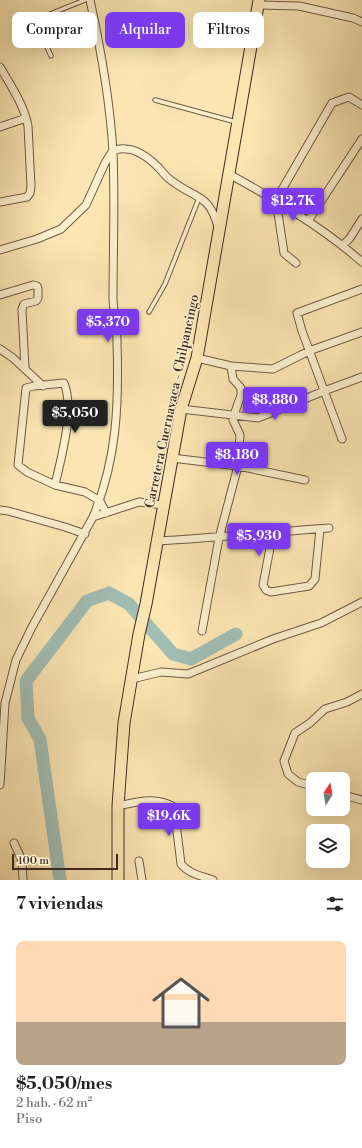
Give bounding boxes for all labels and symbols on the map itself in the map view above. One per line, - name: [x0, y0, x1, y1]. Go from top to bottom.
- pin: $12.7K: [260, 188, 326, 222]
- street label: Carretera Cuernavaca - Chilpancingo: [141, 293, 202, 510]
- pin: $5,370: [75, 309, 141, 343]
- pin: $8,880: [242, 387, 308, 421]
- pin: $5,050: [42, 400, 108, 434]
- pin: $8,180: [204, 442, 270, 476]
- pin: $5,930: [226, 523, 292, 557]
- north arrow: [306, 772, 350, 816]
- pin: $19.6K: [136, 803, 202, 837]
- scale bar: [12, 852, 118, 871]

